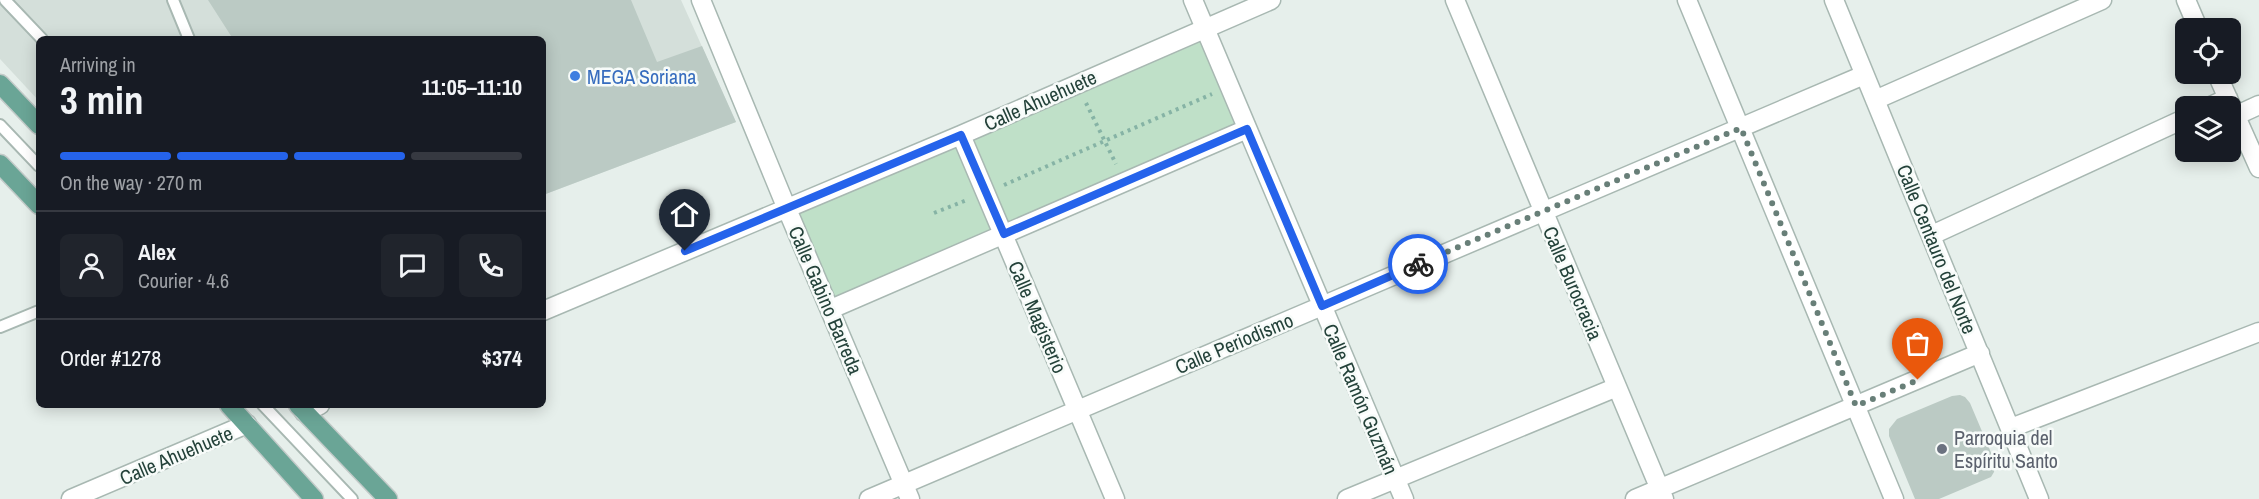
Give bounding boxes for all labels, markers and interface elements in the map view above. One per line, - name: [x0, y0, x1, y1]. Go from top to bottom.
- map controls: [2175, 18, 2241, 162]
- button: locate: [2175, 18, 2241, 84]
- text: Arriving in: [60, 51, 136, 78]
- place label: MEGA Soriana: [587, 63, 696, 90]
- street label: Calle Ahuehuete: [980, 63, 1100, 137]
- marker: MEGA Soriana: [568, 69, 582, 83]
- text: 11:05–11:10: [422, 72, 522, 102]
- text: 3 min: [60, 74, 144, 126]
- button: layers: [2175, 96, 2241, 162]
- street label: Calle Centauro del Norte: [1891, 160, 1983, 338]
- text: On the way · 270 m: [60, 169, 202, 196]
- pin: [659, 189, 710, 251]
- icon: home: [668, 198, 701, 231]
- street label: Calle Gabino Barreda: [783, 222, 869, 378]
- street label: Calle Burocracia: [1537, 222, 1609, 344]
- button: person: [60, 234, 123, 297]
- button: chat: [381, 234, 444, 297]
- button: phone: [459, 234, 522, 297]
- courier: [1388, 234, 1448, 294]
- text: Alex: [138, 237, 176, 267]
- icon: bike: [1402, 248, 1435, 281]
- street label: Calle Magisterio: [1002, 257, 1074, 377]
- text: Courier · 4.6: [138, 267, 229, 294]
- street label: Calle Periodismo: [1171, 306, 1297, 380]
- pin: [1892, 318, 1943, 380]
- street label: Calle Ramón Guzmán: [1317, 319, 1405, 479]
- icon: bag: [1901, 327, 1934, 360]
- text: Order #1278: [60, 343, 161, 373]
- text: $374: [482, 343, 522, 373]
- street label: Calle Ahuehuete: [115, 419, 237, 491]
- place label: Parroquia del Espíritu Santo: [1954, 424, 2058, 474]
- marker: Parroquia del Espíritu Santo: [1935, 442, 1949, 456]

